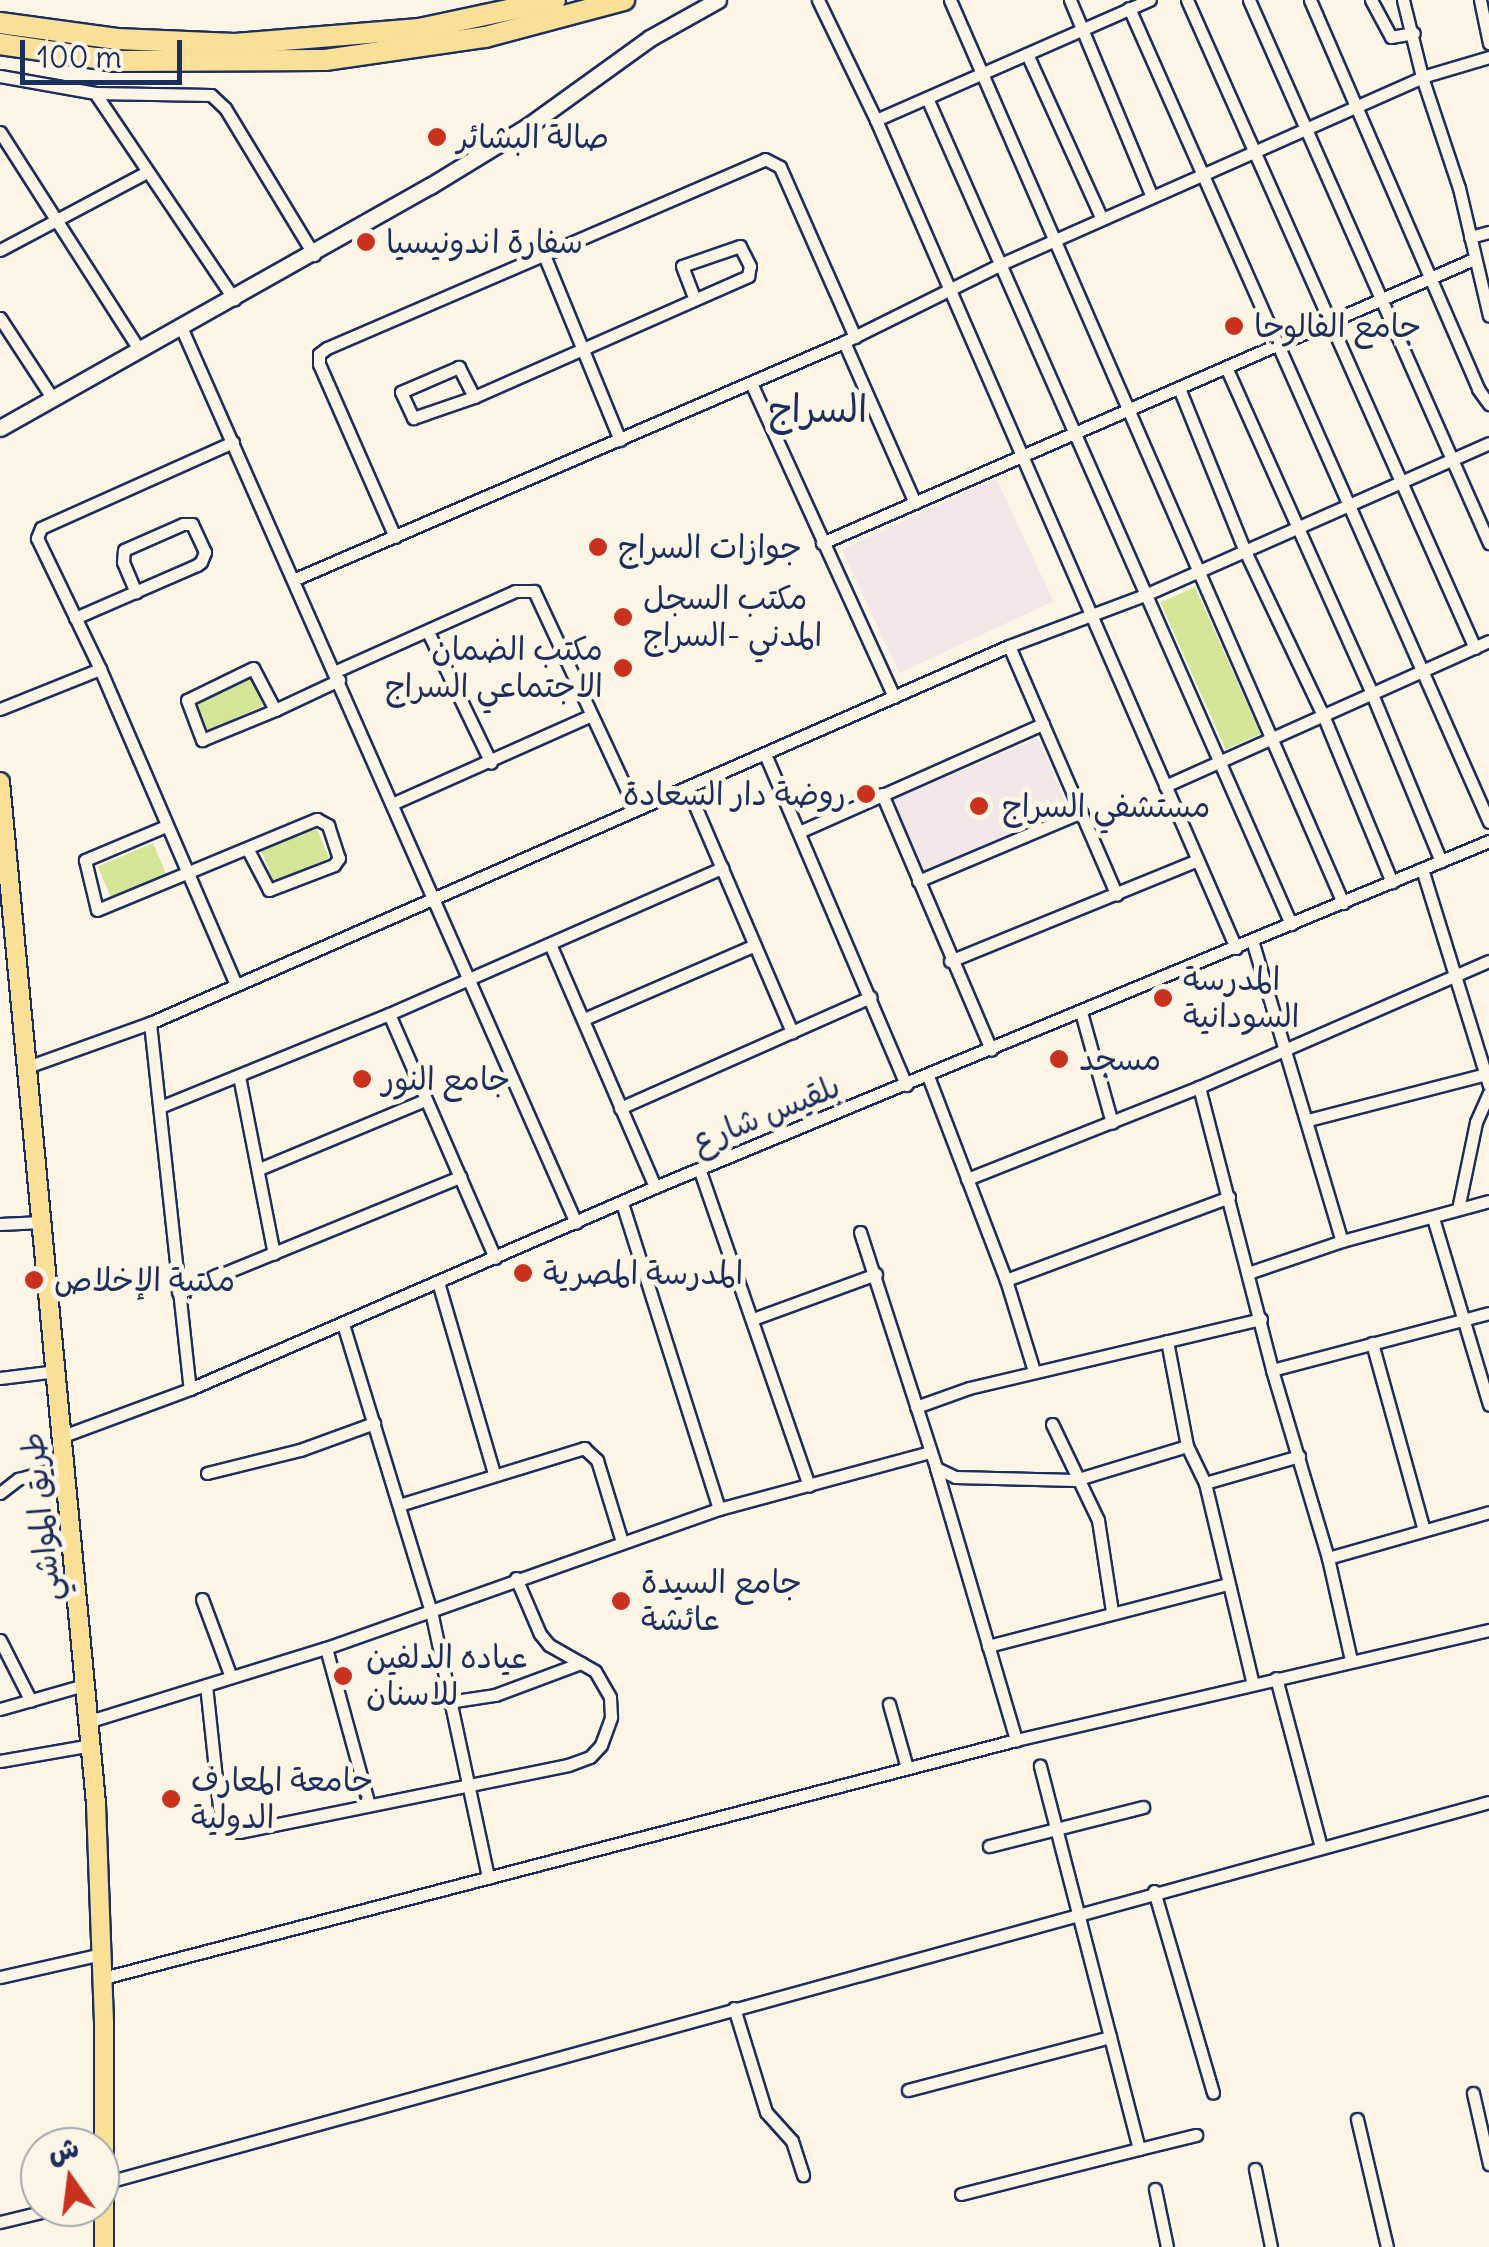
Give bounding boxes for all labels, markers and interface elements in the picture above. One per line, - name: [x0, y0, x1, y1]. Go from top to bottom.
- scale bar: [25, 20, 188, 82]
- text: 100 m: [37, 38, 122, 76]
- place label: صالة البشائر: [457, 118, 609, 156]
- marker: صالة البشائر: [426, 126, 448, 148]
- place label: سفارة اندونيسيا: [386, 223, 583, 261]
- marker: سفارة اندونيسيا: [355, 231, 377, 253]
- place label: جامع الفالوجا: [1254, 307, 1421, 345]
- marker: جامع الفالوجا: [1223, 315, 1245, 337]
- district label: السراج: [768, 386, 868, 432]
- place label: جوازات السراج: [618, 528, 802, 566]
- marker: جوازات السراج: [587, 536, 609, 558]
- place label: مكتب السجل المدني -السراج: [643, 580, 822, 655]
- marker: مكتب السجل المدني -السراج: [612, 606, 634, 628]
- place label: مكتب الضمان الاجتماعي السراج: [385, 631, 603, 706]
- marker: مكتب الضمان الاجتماعي السراج: [612, 657, 634, 679]
- place label: روضة دار السعادة: [623, 775, 846, 813]
- marker: روضة دار السعادة: [855, 783, 877, 805]
- place label: مستشفي السراج: [1002, 787, 1210, 825]
- marker: مستشفي السراج: [966, 793, 992, 819]
- place label: المدرسة السودانية: [1183, 961, 1300, 1036]
- marker: المدرسة السودانية: [1152, 987, 1174, 1009]
- place label: مسجد: [1079, 1040, 1161, 1078]
- marker: مسجد: [1048, 1048, 1070, 1070]
- place label: جامع النور: [382, 1060, 511, 1098]
- street label: بلقيس شارع: [686, 1067, 846, 1161]
- marker: جامع النور: [351, 1068, 373, 1090]
- place label: المدرسة المصرية: [543, 1254, 743, 1292]
- place label: مكتبة الإخلاص: [54, 1261, 235, 1299]
- marker: المدرسة المصرية: [512, 1262, 534, 1284]
- marker: مكتبة الإخلاص: [23, 1269, 45, 1291]
- street label: طريق المواشي: [13, 1431, 69, 1603]
- place label: جامع السيدة عائشة: [641, 1564, 802, 1639]
- marker: جامع السيدة عائشة: [610, 1590, 632, 1612]
- place label: عياده الدلفين للاسنان: [366, 1639, 528, 1714]
- marker: عياده الدلفين للاسنان: [330, 1663, 356, 1689]
- place label: جامعة المعارف الدولية: [191, 1762, 373, 1837]
- marker: جامعة المعارف الدولية: [160, 1788, 182, 1810]
- north arrow: [20, 2127, 120, 2227]
- text: ش: [44, 2129, 83, 2171]

